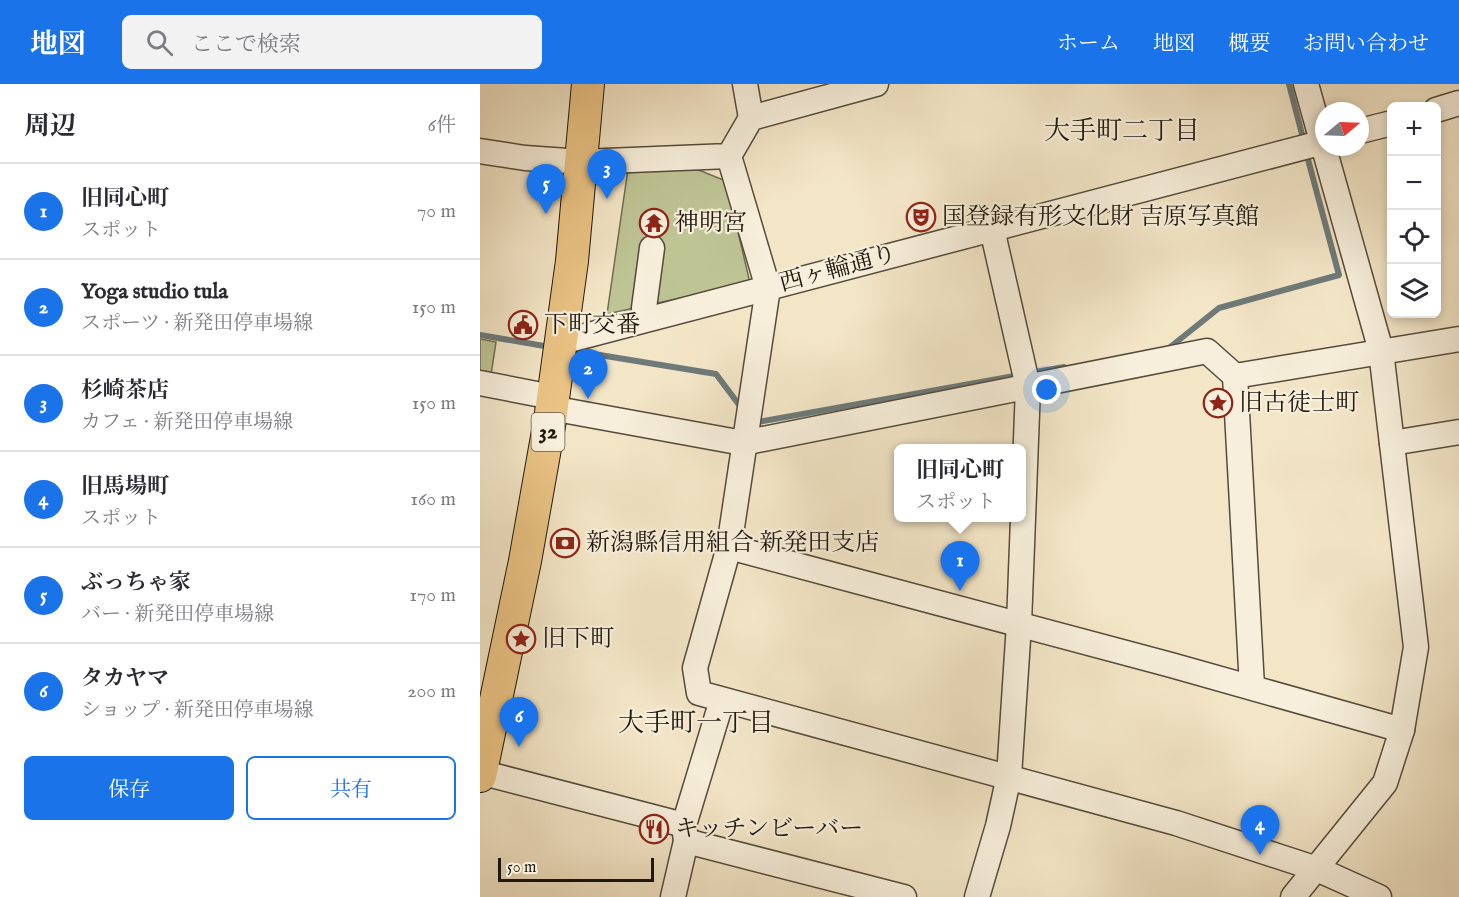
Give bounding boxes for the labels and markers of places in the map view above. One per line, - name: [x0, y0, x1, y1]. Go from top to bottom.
- pin: 3: [588, 150, 626, 199]
- pin: 5: [526, 164, 566, 214]
- theatre icon: 国登録有形文化財 吉原写真館: [905, 201, 937, 233]
- place label: 国登録有形文化財 吉原写真館: [942, 202, 1259, 233]
- temple icon: 神明宮: [638, 207, 670, 239]
- place label: 神明宮: [675, 208, 747, 239]
- public building icon: 下町交番: [507, 309, 539, 341]
- place label: 下町交番: [544, 310, 640, 341]
- pin: 2: [568, 350, 608, 399]
- place icon: 旧古徒士町: [1202, 387, 1234, 419]
- place label: 旧古徒士町: [1239, 388, 1359, 419]
- bank icon: 新潟縣信用組合 新発田支店: [549, 527, 581, 559]
- place label: 新潟縣信用組合 新発田支店: [586, 528, 879, 559]
- pin: 1: [940, 542, 980, 591]
- place icon: 旧下町: [505, 623, 537, 655]
- place label: 旧下町: [542, 624, 614, 655]
- pin: 6: [500, 698, 538, 747]
- pin: 4: [1240, 806, 1280, 855]
- restaurant icon: キッチンビーバー: [638, 813, 670, 845]
- place label: キッチンビーバー: [675, 814, 863, 845]

